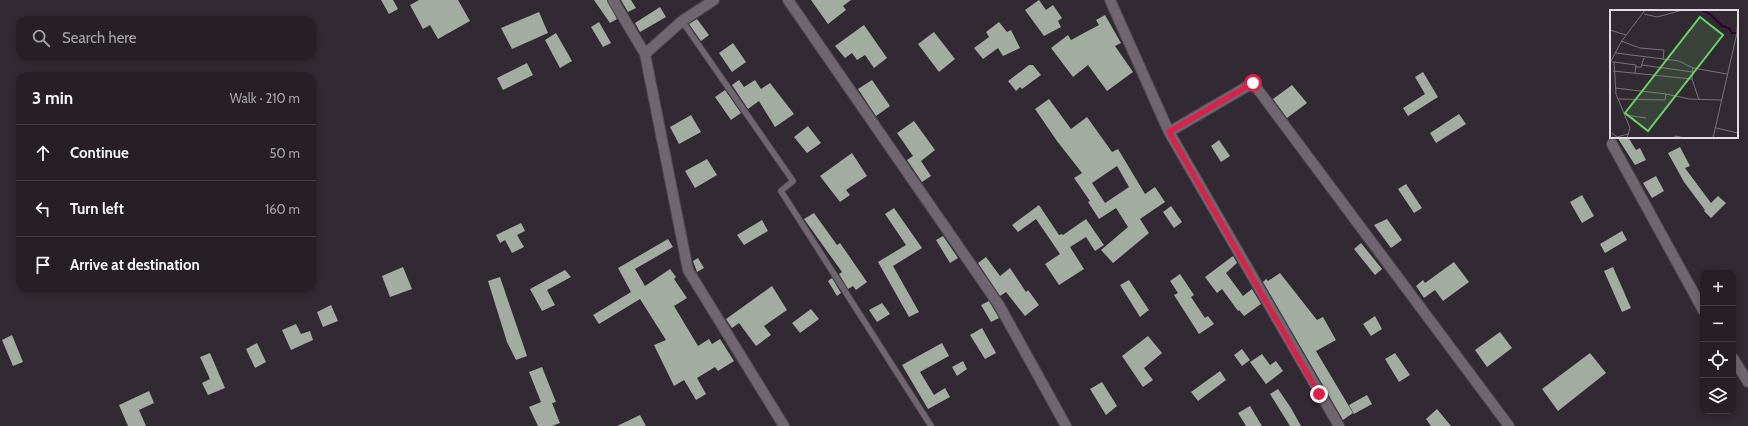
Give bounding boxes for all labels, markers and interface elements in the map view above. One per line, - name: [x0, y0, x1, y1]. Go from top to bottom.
- inset map: [1610, 10, 1738, 138]
- search box: [16, 16, 316, 60]
- icon: search: [30, 27, 52, 49]
- text: Search here: [62, 29, 137, 47]
- route start: [1244, 74, 1262, 92]
- text: 3 min: [32, 88, 73, 108]
- text: Walk · 210 m: [230, 90, 300, 106]
- icon: ahead: [32, 142, 54, 164]
- text: Continue: [70, 144, 129, 162]
- text: 50 m: [270, 145, 300, 161]
- icon: left: [32, 198, 54, 220]
- text: Turn left: [70, 200, 124, 218]
- text: 160 m: [265, 201, 300, 217]
- icon: arrive: [32, 254, 54, 276]
- text: Arrive at destination: [70, 256, 200, 274]
- map controls: [1700, 270, 1736, 414]
- button: +: [1700, 270, 1736, 306]
- button: −: [1700, 306, 1736, 342]
- button: locate: [1700, 342, 1736, 378]
- button: layers: [1700, 378, 1736, 414]
- route end: [1310, 385, 1328, 403]

